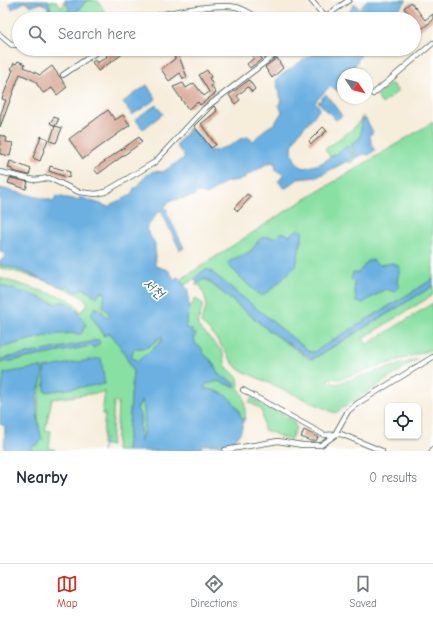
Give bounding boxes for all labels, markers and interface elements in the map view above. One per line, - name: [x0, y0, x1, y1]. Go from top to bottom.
- search box: [12, 12, 421, 56]
- icon: search: [26, 23, 48, 45]
- text: Search here: [58, 25, 136, 43]
- north arrow: [337, 68, 373, 104]
- water label: 서천: [140, 275, 169, 303]
- map controls: [385, 403, 421, 439]
- button: locate: [385, 403, 421, 439]
- text: Nearby: [16, 468, 67, 487]
- text: 0 results: [369, 470, 417, 485]
- tab: Map: [56, 573, 78, 610]
- tab: Directions: [190, 573, 237, 610]
- tab: Saved: [349, 573, 377, 610]

